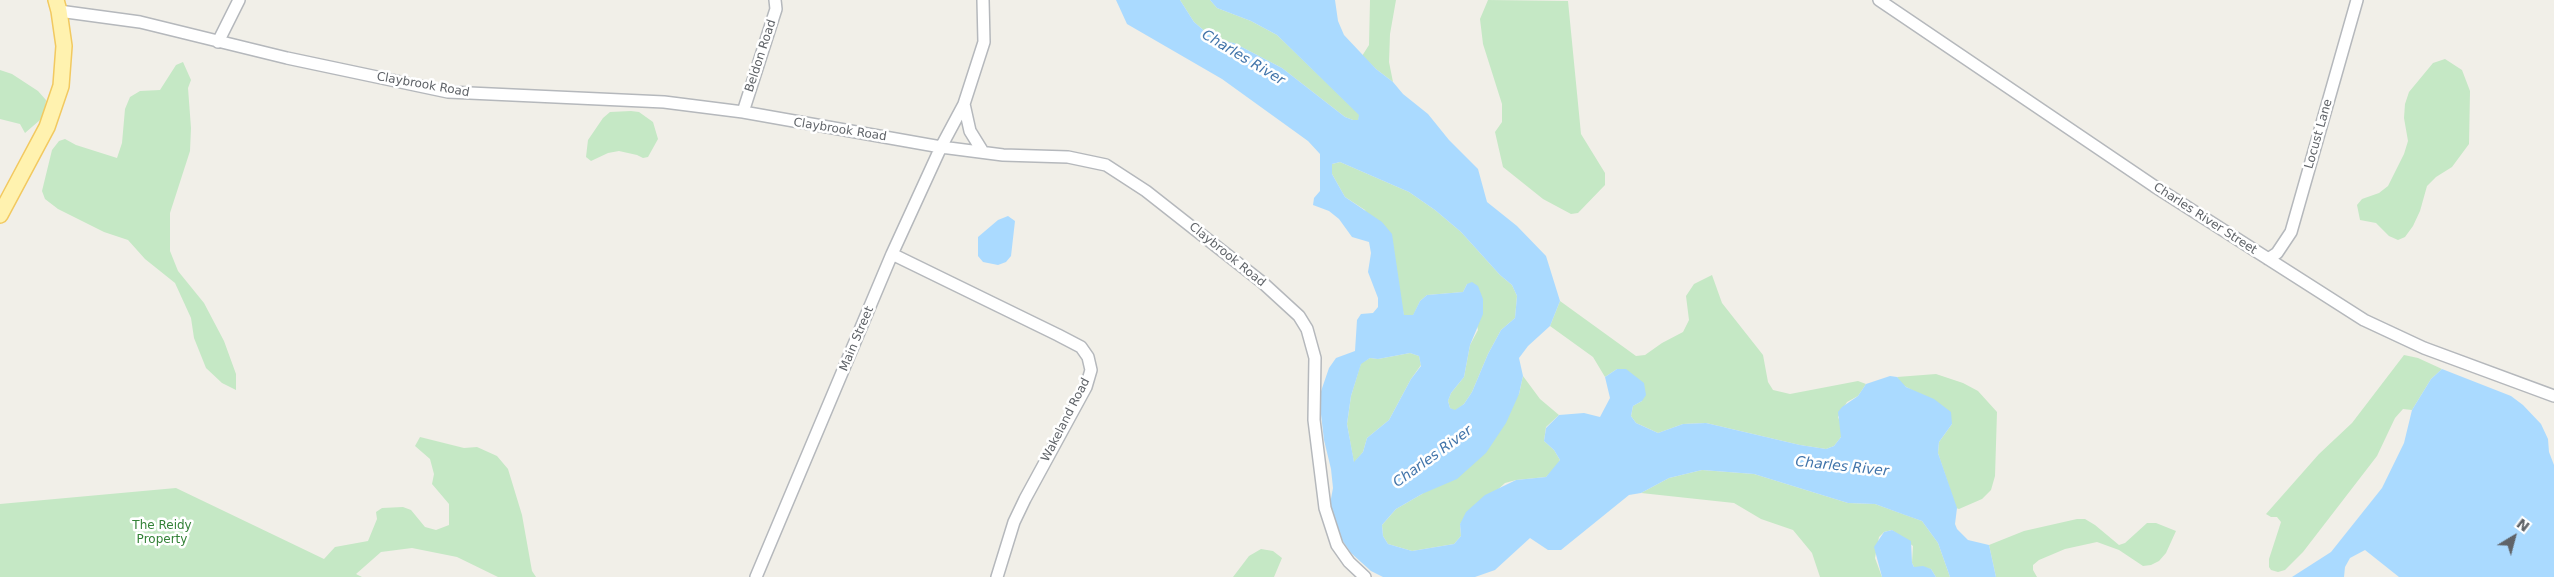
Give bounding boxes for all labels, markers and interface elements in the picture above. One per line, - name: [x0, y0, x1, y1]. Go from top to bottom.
- street label: Beldon Road: [742, 18, 780, 94]
- water label: Charles River: [1199, 27, 1287, 89]
- street label: Claybrook Road: [375, 70, 471, 100]
- street label: Locust Lane: [2302, 97, 2336, 171]
- street label: Claybrook Road: [792, 116, 888, 144]
- street label: Charles River Street: [2151, 180, 2259, 258]
- street label: Claybrook Road: [1186, 220, 1268, 290]
- street label: Main Street: [837, 304, 877, 374]
- street label: Wakeland Road: [1039, 376, 1093, 464]
- water label: Charles River: [1390, 423, 1476, 491]
- water label: Charles River: [1795, 454, 1889, 480]
- north arrow: [2489, 512, 2539, 562]
- text: N: [2514, 515, 2533, 535]
- park label: The Reidy Property: [132, 519, 192, 547]

